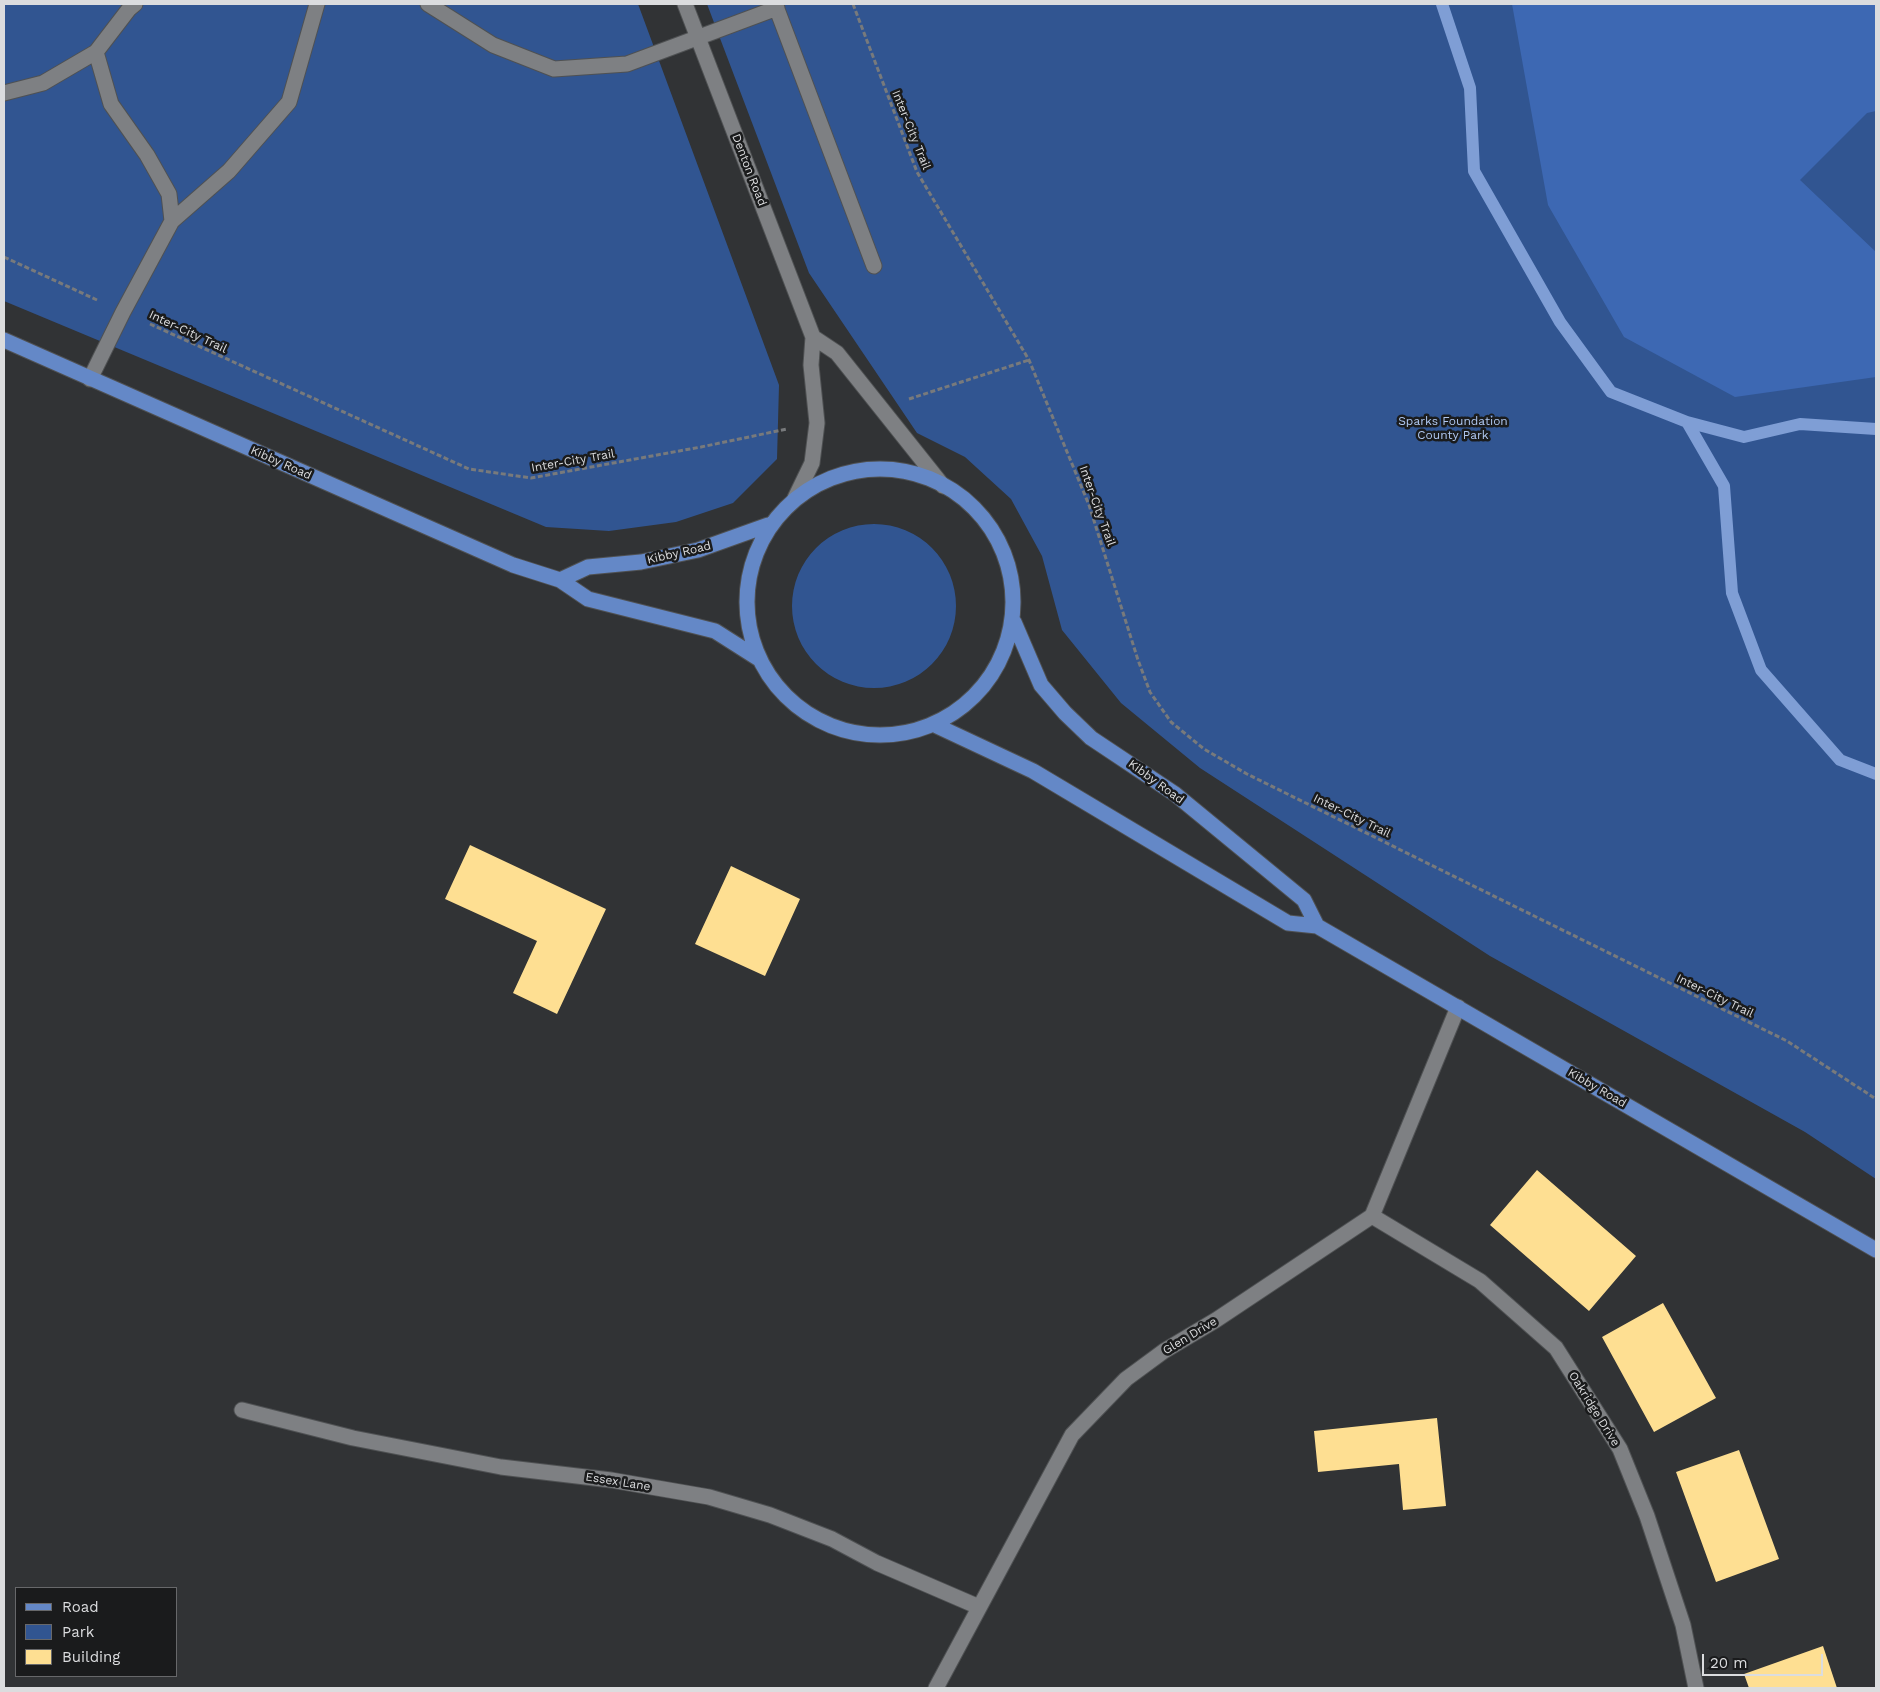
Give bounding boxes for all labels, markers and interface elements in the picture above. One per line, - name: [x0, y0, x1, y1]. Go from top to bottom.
- street label: Inter-City Trail: [889, 88, 933, 172]
- street label: Denton Road: [729, 132, 769, 208]
- street label: Inter-City Trail: [147, 308, 229, 356]
- park label: Sparks Foundation County Park: [1398, 414, 1508, 442]
- street label: Kibby Road: [248, 443, 314, 483]
- street label: Inter-City Trail: [530, 447, 616, 475]
- street label: Inter-City Trail: [1076, 464, 1118, 548]
- street label: Kibby Road: [645, 539, 713, 567]
- street label: Kibby Road: [1125, 757, 1187, 807]
- street label: Inter-City Trail: [1311, 791, 1393, 841]
- street label: Inter-City Trail: [1674, 971, 1756, 1021]
- street label: Kibby Road: [1565, 1065, 1629, 1111]
- street label: Glen Drive: [1160, 1314, 1220, 1358]
- street label: Oakridge Drive: [1565, 1369, 1623, 1449]
- street label: Essex Lane: [584, 1470, 652, 1494]
- legend: [15, 1587, 178, 1677]
- text: Road: [62, 1598, 99, 1616]
- text: Park: [62, 1623, 94, 1641]
- scale bar: [1705, 1644, 1826, 1676]
- text: Building: [62, 1648, 120, 1666]
- text: 20 m: [1710, 1654, 1748, 1672]

